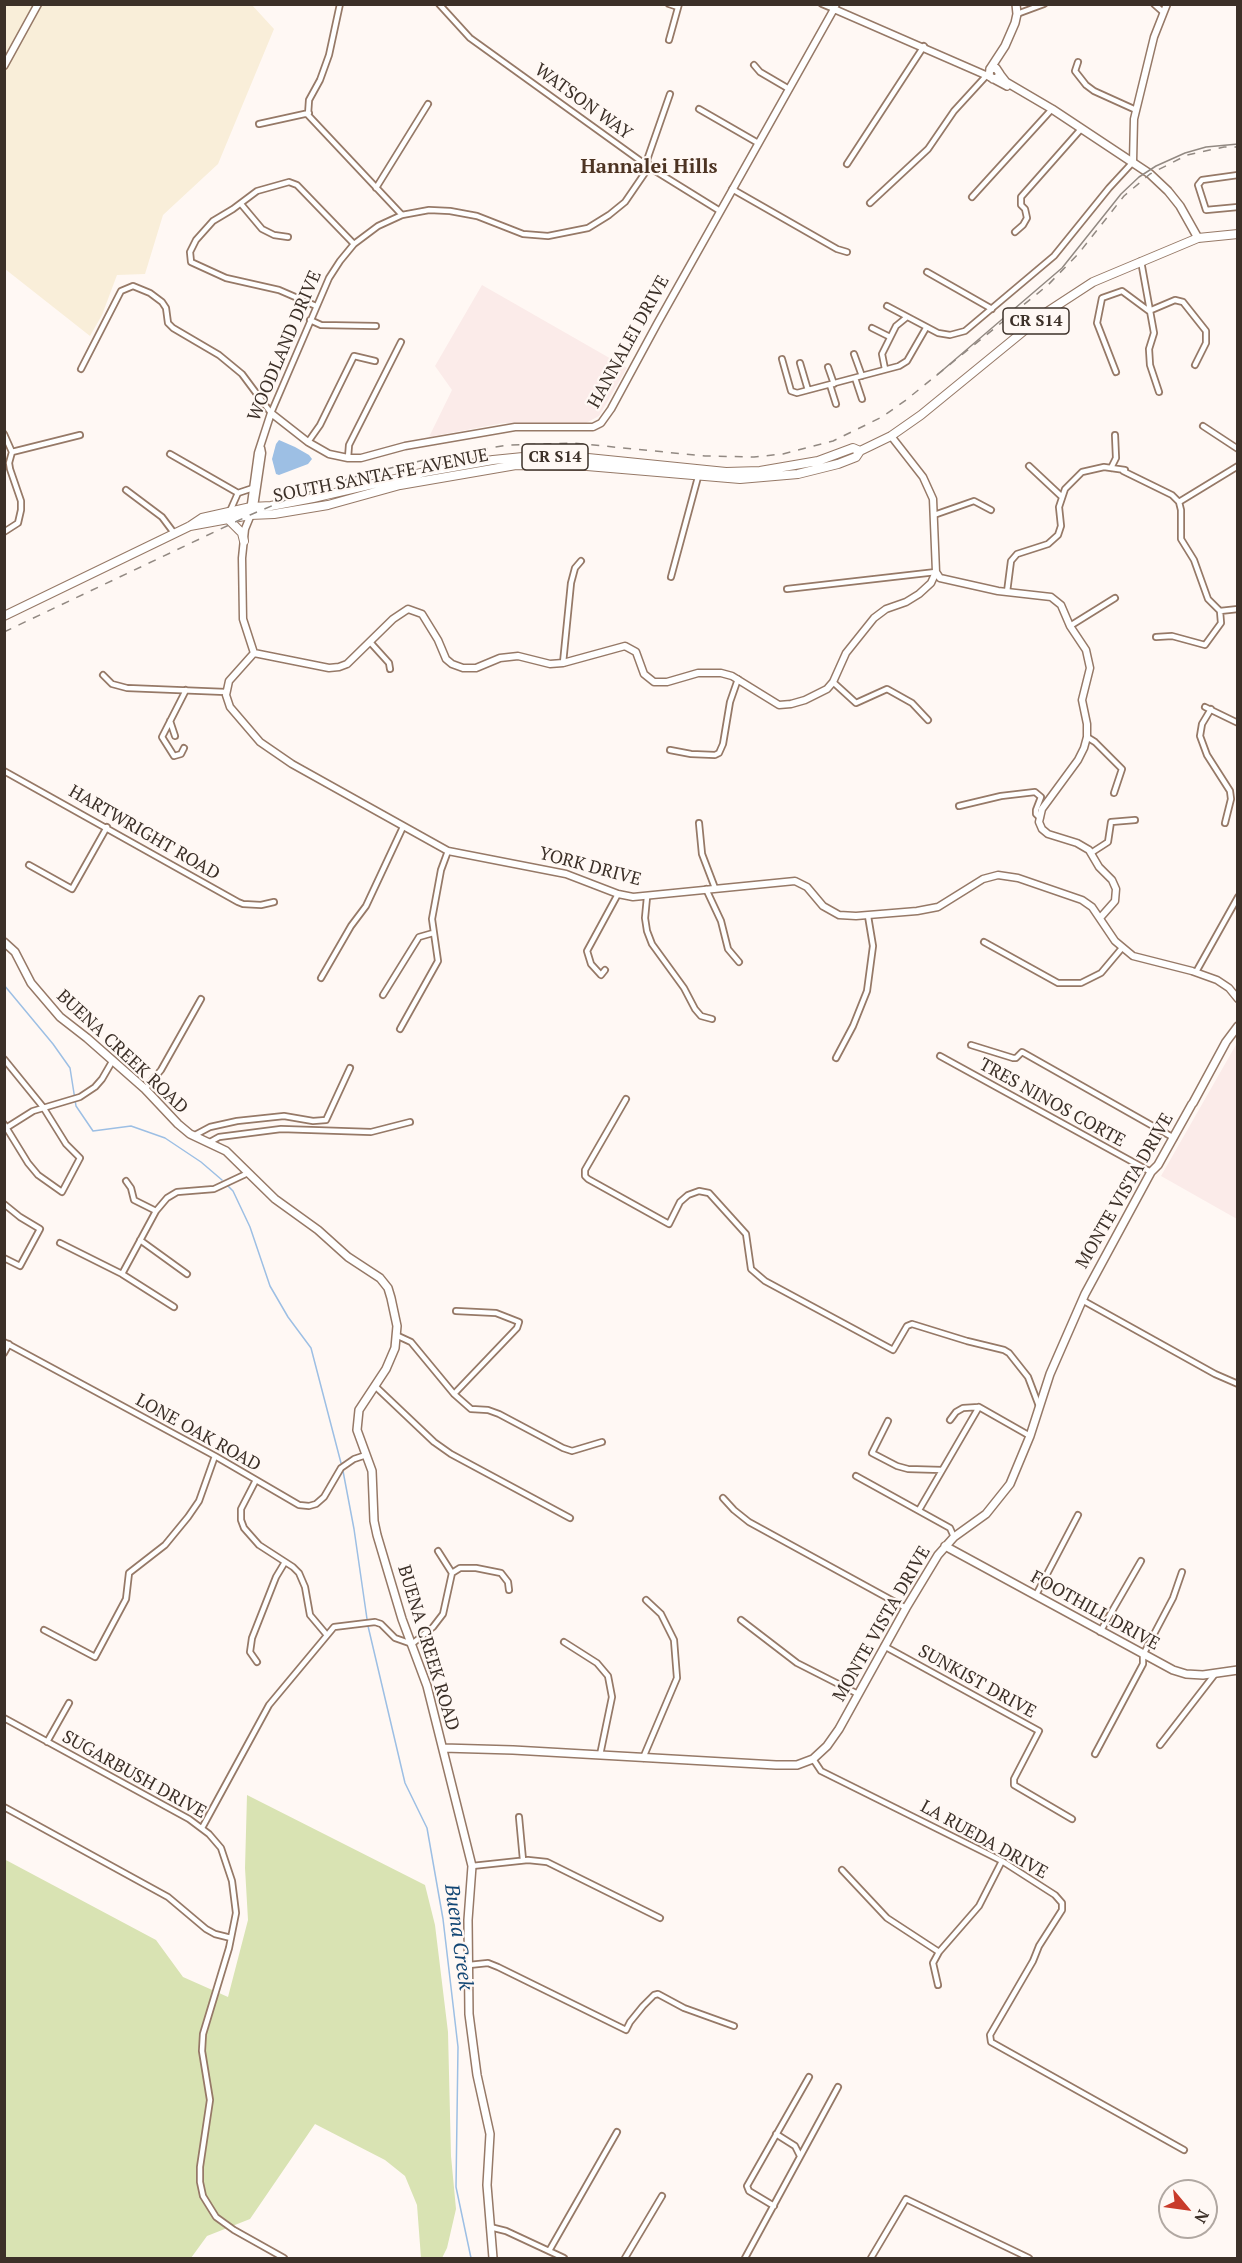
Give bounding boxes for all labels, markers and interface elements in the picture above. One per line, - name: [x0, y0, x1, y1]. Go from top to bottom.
- street label: WATSON WAY: [530, 59, 636, 145]
- district label: Hannalei Hills: [580, 155, 718, 179]
- street label: WOODLAND DRIVE: [244, 267, 326, 425]
- street label: HANNALEI DRIVE: [584, 272, 674, 412]
- road number: CR S14: [1003, 308, 1069, 334]
- road number: CR S14: [522, 444, 588, 470]
- street label: SOUTH SANTA FE AVENUE: [272, 445, 490, 507]
- street label: HARTWRIGHT ROAD: [65, 781, 223, 885]
- street label: YORK DRIVE: [537, 843, 643, 891]
- street label: BUENA CREEK ROAD: [52, 986, 192, 1118]
- street label: TRES NINOS CORTE: [975, 1054, 1129, 1152]
- street label: MONTE VISTA DRIVE: [1072, 1109, 1178, 1273]
- street label: LONE OAK ROAD: [132, 1390, 264, 1476]
- street label: MONTE VISTA DRIVE: [829, 1542, 935, 1706]
- street label: BUENA CREEK ROAD: [393, 1563, 463, 1733]
- street label: FOOTHILL DRIVE: [1027, 1567, 1163, 1655]
- street label: SUNKIST DRIVE: [914, 1641, 1040, 1723]
- street label: SUGARBUSH DRIVE: [58, 1726, 210, 1824]
- street label: LA RUEDA DRIVE: [917, 1796, 1051, 1884]
- water label: Buena Creek: [439, 1882, 477, 1992]
- north arrow: [1158, 2179, 1218, 2239]
- text: N: [1189, 2206, 1215, 2227]

